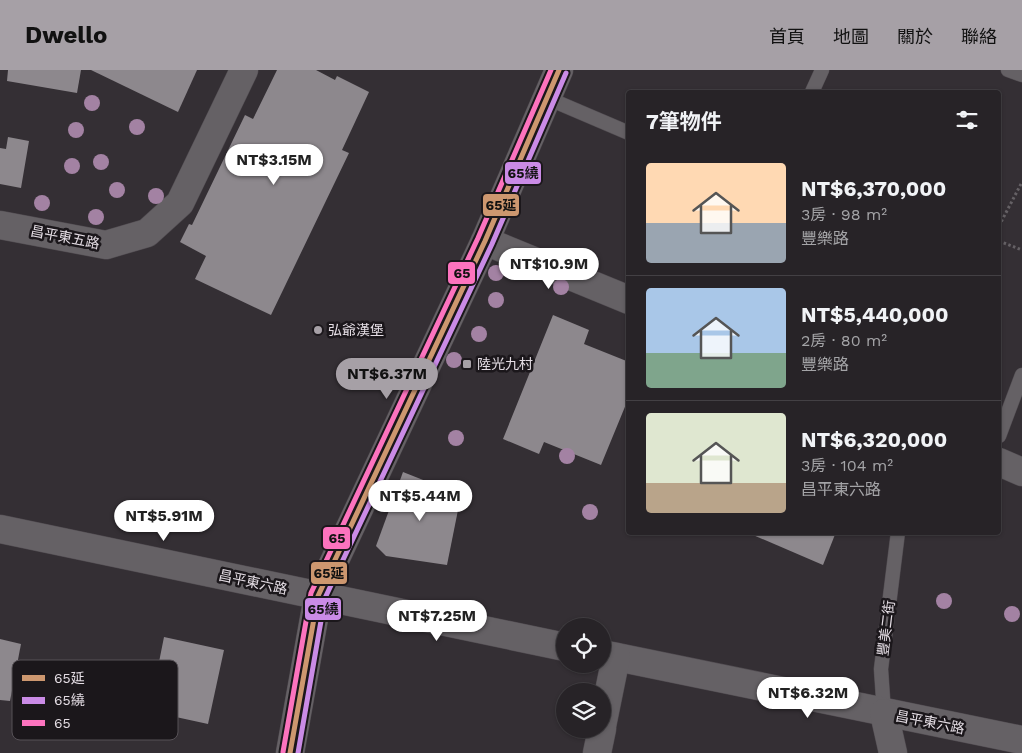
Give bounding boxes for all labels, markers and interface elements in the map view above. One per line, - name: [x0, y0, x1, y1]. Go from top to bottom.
- text: Dwello: [25, 21, 107, 49]
- text: 首頁: [769, 26, 805, 47]
- text: 地圖: [833, 26, 869, 47]
- text: 關於: [897, 26, 933, 47]
- text: 聯絡: [961, 26, 997, 47]
- icon: filters: [953, 106, 981, 134]
- text: 7筆物件: [646, 109, 722, 134]
- pin: NT$3.15M: [222, 144, 326, 186]
- text: NT$3.15M: [236, 150, 312, 169]
- line badge: 65繞: [504, 161, 542, 185]
- text: 65繞: [508, 165, 538, 181]
- text: NT$6,370,000: [801, 176, 946, 201]
- icon: home: [686, 183, 746, 243]
- line badge: 65延: [482, 193, 520, 217]
- text: 65延: [486, 197, 516, 213]
- text: 3房 · 98 m²: [801, 205, 887, 224]
- street label: 昌平東五路: [29, 222, 101, 252]
- text: 豐樂路: [801, 229, 849, 248]
- pin: NT$10.9M: [497, 248, 601, 290]
- text: NT$10.9M: [510, 254, 588, 273]
- line badge: 65: [447, 261, 476, 285]
- text: 65: [454, 265, 470, 281]
- text: NT$5,440,000: [801, 302, 949, 327]
- icon: home: [686, 308, 746, 368]
- place label: 弘爺漢堡: [328, 322, 384, 338]
- marker: 弘爺漢堡: [312, 324, 324, 336]
- text: 2房 · 80 m²: [801, 331, 887, 350]
- text: 豐樂路: [801, 355, 849, 374]
- place label: 陸光九村: [477, 356, 533, 372]
- pin: NT$6.37M: [335, 358, 439, 400]
- marker: 陸光九村: [461, 358, 473, 370]
- text: NT$6.37M: [347, 364, 427, 383]
- text: NT$6,320,000: [801, 427, 947, 452]
- icon: home: [686, 433, 746, 493]
- text: 3房 · 104 m²: [801, 456, 893, 475]
- pin: NT$5.44M: [368, 480, 472, 522]
- text: 昌平東六路: [801, 480, 881, 499]
- text: NT$5.44M: [379, 486, 461, 505]
- pin: NT$5.91M: [112, 500, 216, 542]
- text: NT$5.91M: [125, 506, 203, 525]
- line badge: 65: [322, 526, 351, 550]
- text: 65: [329, 530, 345, 546]
- line badge: 65延: [310, 561, 348, 585]
- text: 65延: [314, 565, 344, 581]
- street label: 昌平東六路: [217, 567, 289, 597]
- line badge: 65繞: [304, 597, 342, 621]
- street label: 豐美二街: [875, 599, 897, 657]
- pin: NT$7.25M: [385, 600, 489, 642]
- text: 65繞: [308, 601, 338, 617]
- text: NT$7.25M: [398, 606, 476, 625]
- map controls: [556, 618, 611, 738]
- button: locate: [556, 618, 611, 673]
- legend: [12, 660, 178, 740]
- text: 65延: [54, 670, 85, 686]
- pin: NT$6.32M: [756, 676, 860, 719]
- button: layers: [556, 683, 611, 738]
- text: NT$6.32M: [768, 683, 848, 702]
- text: 65繞: [54, 692, 85, 708]
- street label: 昌平東六路: [894, 707, 966, 737]
- text: 65: [54, 715, 71, 731]

